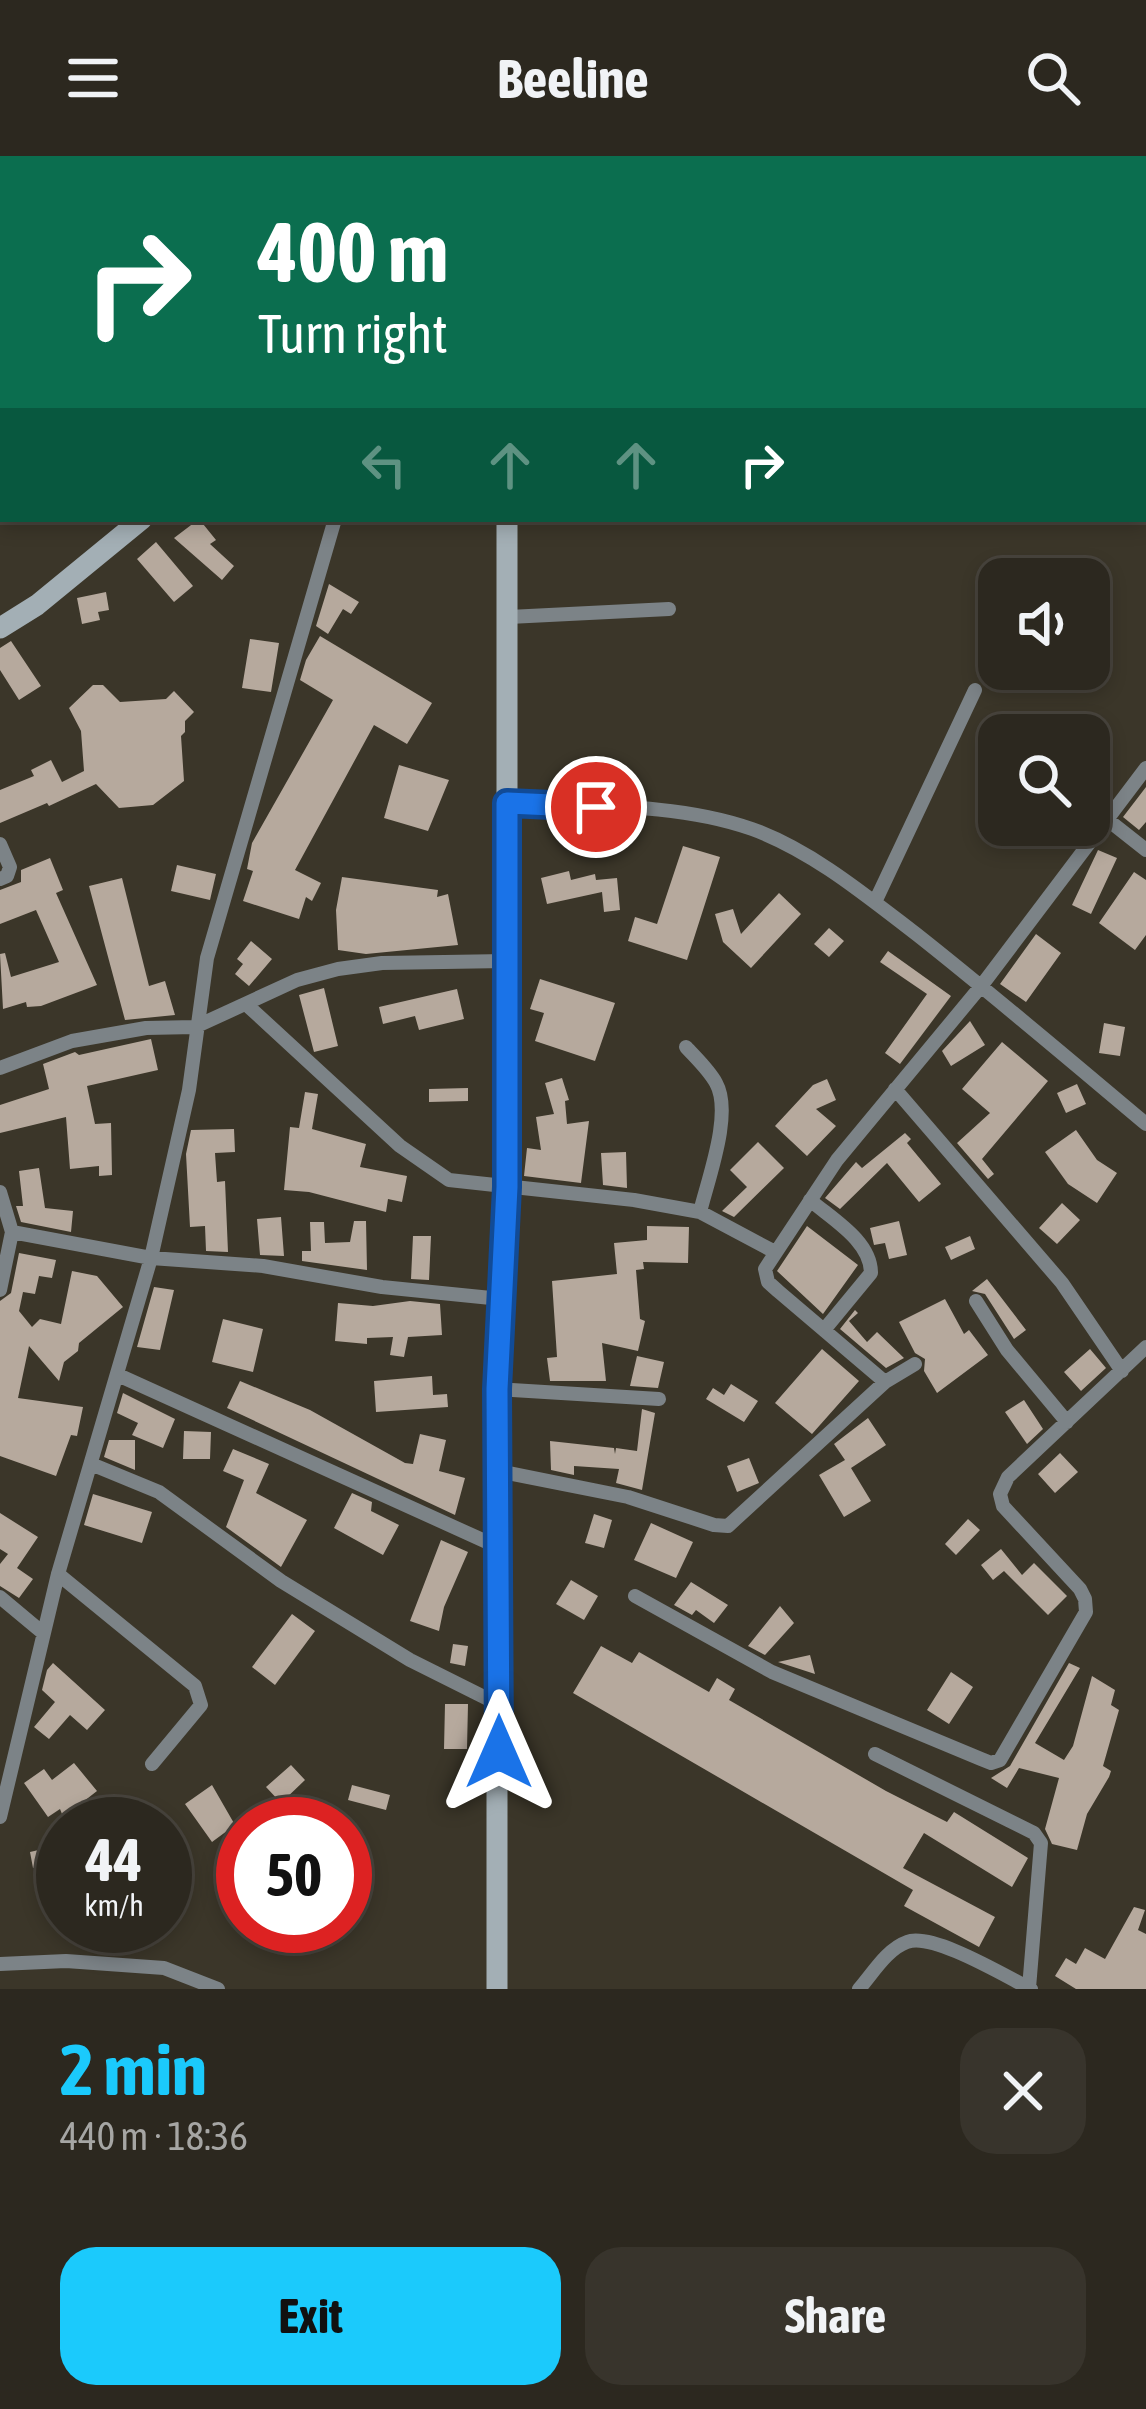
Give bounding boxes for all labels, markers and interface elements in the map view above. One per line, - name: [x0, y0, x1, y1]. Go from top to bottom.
- icon: menu: [60, 45, 126, 111]
- icon: search: [1020, 45, 1086, 111]
- text: Beeline: [497, 48, 649, 109]
- icon: right: [60, 204, 216, 360]
- text: 400 m: [258, 204, 448, 300]
- text: Turn right: [258, 303, 448, 364]
- icon: left: [351, 432, 417, 498]
- icon: ahead: [477, 432, 543, 498]
- icon: ahead: [603, 432, 669, 498]
- icon: right: [729, 432, 795, 498]
- map controls: [978, 558, 1110, 846]
- button: sound: [978, 558, 1110, 690]
- button: search: [978, 714, 1110, 846]
- pin: [545, 756, 647, 858]
- icon: arrive: [563, 774, 629, 840]
- position arrow: [436, 1689, 562, 1815]
- speed limit sign: 50: [216, 1797, 372, 1953]
- text: 44: [86, 1825, 142, 1894]
- text: km/h: [84, 1888, 144, 1922]
- text: 2 min: [60, 2028, 207, 2110]
- button: close: [960, 2028, 1086, 2154]
- text: 440 m · 18:36: [60, 2114, 248, 2158]
- button: Exit: [60, 2247, 561, 2385]
- button: Share: [585, 2247, 1086, 2385]

